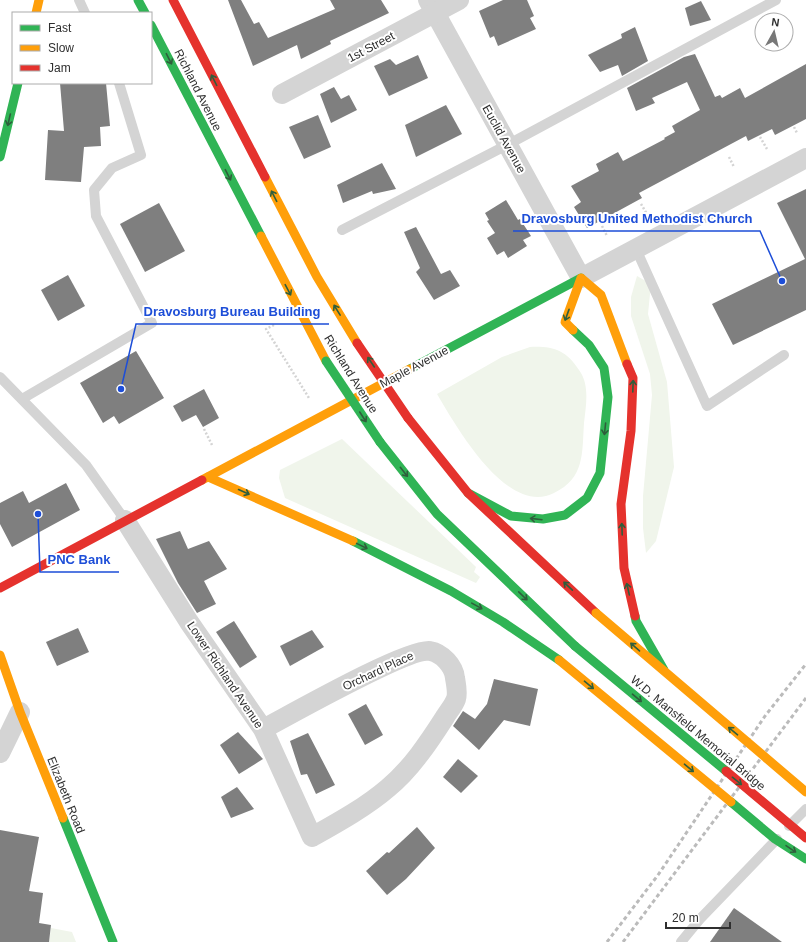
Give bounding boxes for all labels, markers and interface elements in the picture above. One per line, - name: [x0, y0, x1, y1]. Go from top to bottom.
- legend: [12, 12, 152, 84]
- north arrow: [754, 12, 794, 52]
- text: N: [771, 16, 780, 29]
- text: Fast: [48, 21, 72, 35]
- street label: 1st Street: [345, 28, 398, 65]
- text: Slow: [48, 41, 74, 55]
- street label: Richland Avenue: [171, 47, 225, 133]
- one-way arrow: [166, 53, 173, 65]
- text: Jam: [48, 61, 71, 75]
- one-way arrow: [210, 75, 218, 87]
- street label: Euclid Avenue: [479, 102, 529, 176]
- one-way arrow: [4, 113, 12, 126]
- one-way arrow: [225, 169, 233, 181]
- one-way arrow: [270, 190, 278, 202]
- callout: Dravosburg United Methodist Church: [513, 206, 760, 231]
- text: Dravosburg United Methodist Church: [521, 211, 753, 226]
- one-way arrow: [285, 284, 293, 296]
- callout: Dravosburg Bureau Building: [136, 299, 329, 324]
- text: Dravosburg Bureau Building: [144, 304, 321, 319]
- one-way arrow: [333, 305, 341, 316]
- one-way arrow: [563, 308, 571, 320]
- street label: Richland Avenue: [321, 332, 381, 416]
- street label: Maple Avenue: [377, 343, 451, 391]
- one-way arrow: [367, 357, 375, 368]
- one-way arrow: [629, 380, 636, 393]
- one-way arrow: [359, 411, 367, 422]
- one-way arrow: [601, 422, 609, 435]
- one-way arrow: [399, 467, 408, 478]
- one-way arrow: [237, 489, 249, 497]
- one-way arrow: [530, 515, 543, 522]
- one-way arrow: [619, 523, 626, 536]
- one-way arrow: [356, 543, 368, 550]
- callout: PNC Bank: [40, 547, 119, 572]
- text: PNC Bank: [48, 552, 111, 567]
- one-way arrow: [563, 582, 573, 591]
- one-way arrow: [624, 582, 632, 595]
- one-way arrow: [518, 591, 528, 601]
- one-way arrow: [471, 603, 483, 610]
- street label: Lower Richland Avenue: [184, 619, 266, 731]
- one-way arrow: [629, 642, 640, 651]
- street label: Orchard Place: [340, 648, 416, 694]
- street label: W.D. Mansfield Memorial Bridge: [628, 673, 768, 794]
- one-way arrow: [584, 680, 595, 689]
- one-way arrow: [632, 693, 642, 702]
- one-way arrow: [728, 727, 739, 736]
- street label: Elizabeth Road: [44, 755, 88, 835]
- one-way arrow: [684, 763, 695, 772]
- one-way arrow: [732, 776, 742, 785]
- one-way arrow: [785, 845, 796, 853]
- scale bar: [666, 904, 730, 930]
- text: 20 m: [672, 911, 699, 925]

